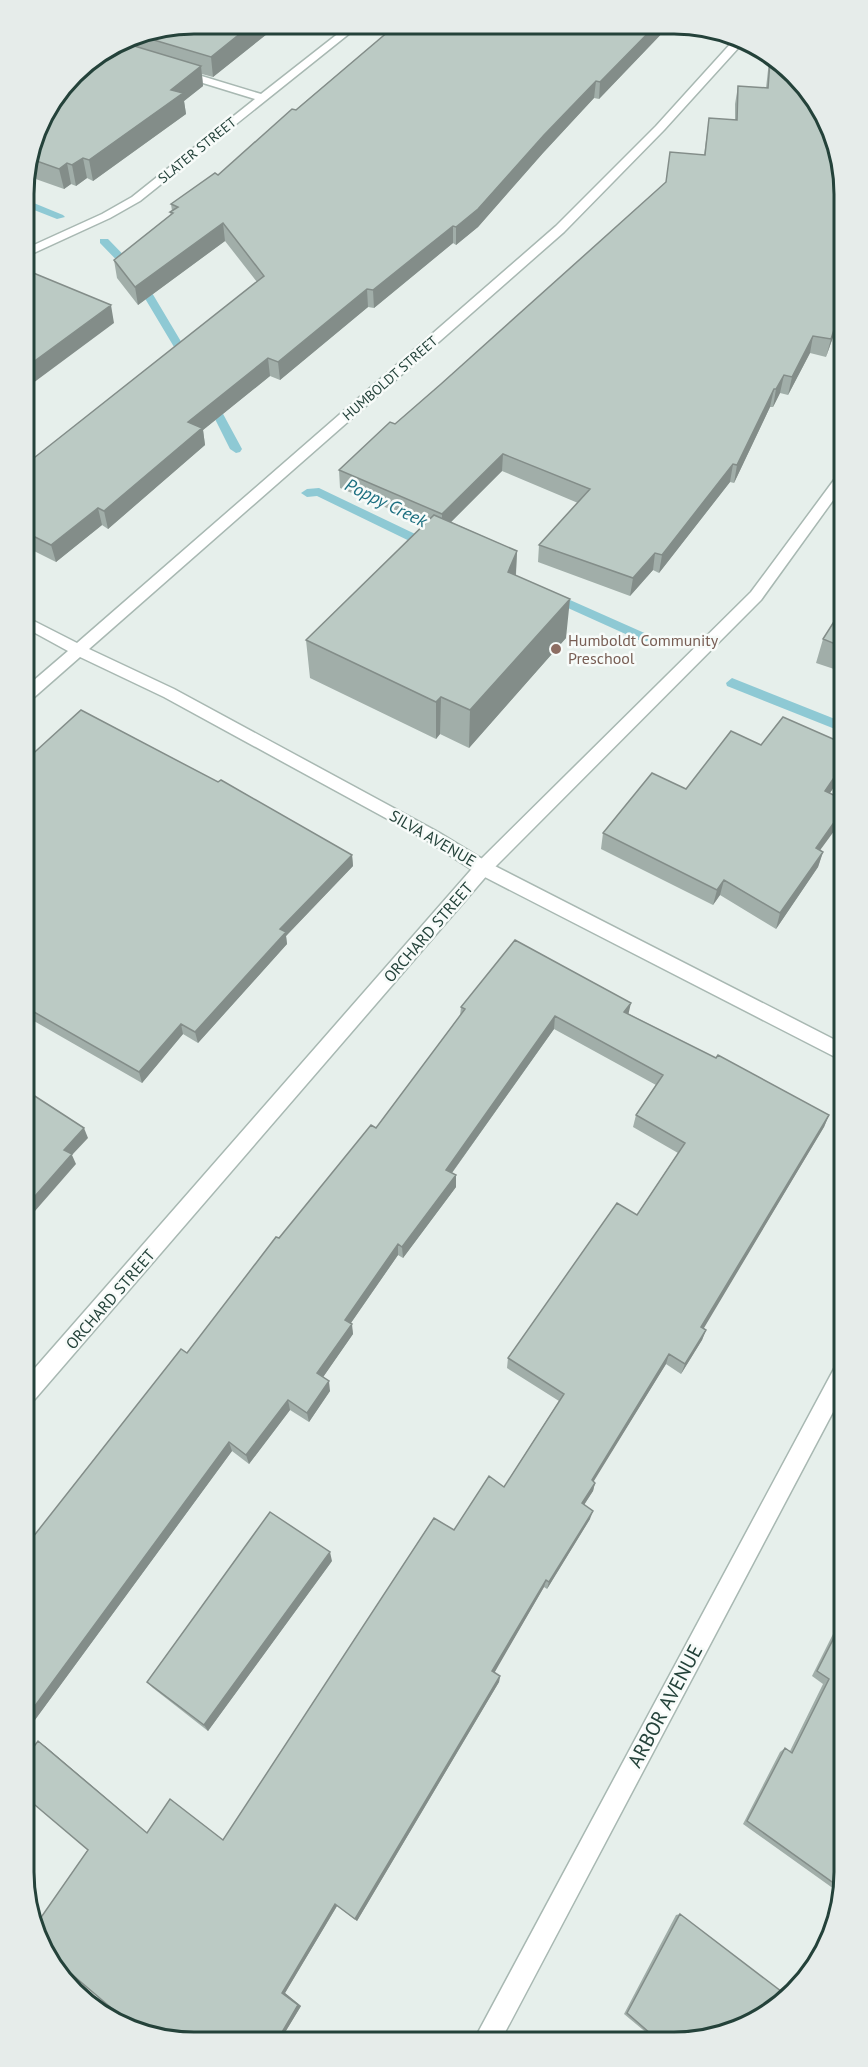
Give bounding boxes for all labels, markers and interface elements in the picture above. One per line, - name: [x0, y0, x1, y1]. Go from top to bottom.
- street label: SLATER STREET: [154, 113, 240, 187]
- street label: HUMBOLDT STREET: [339, 332, 441, 424]
- water label: Poppy Creek: [341, 473, 432, 533]
- place label: Humboldt Community Preschool: [568, 630, 719, 668]
- marker: Humboldt Community Preschool: [549, 642, 563, 656]
- street label: SILVA AVENUE: [386, 805, 480, 871]
- street label: ORCHARD STREET: [379, 878, 477, 986]
- street label: ORCHARD STREET: [61, 1245, 159, 1353]
- street label: ARBOR AVENUE: [622, 1640, 708, 1772]

